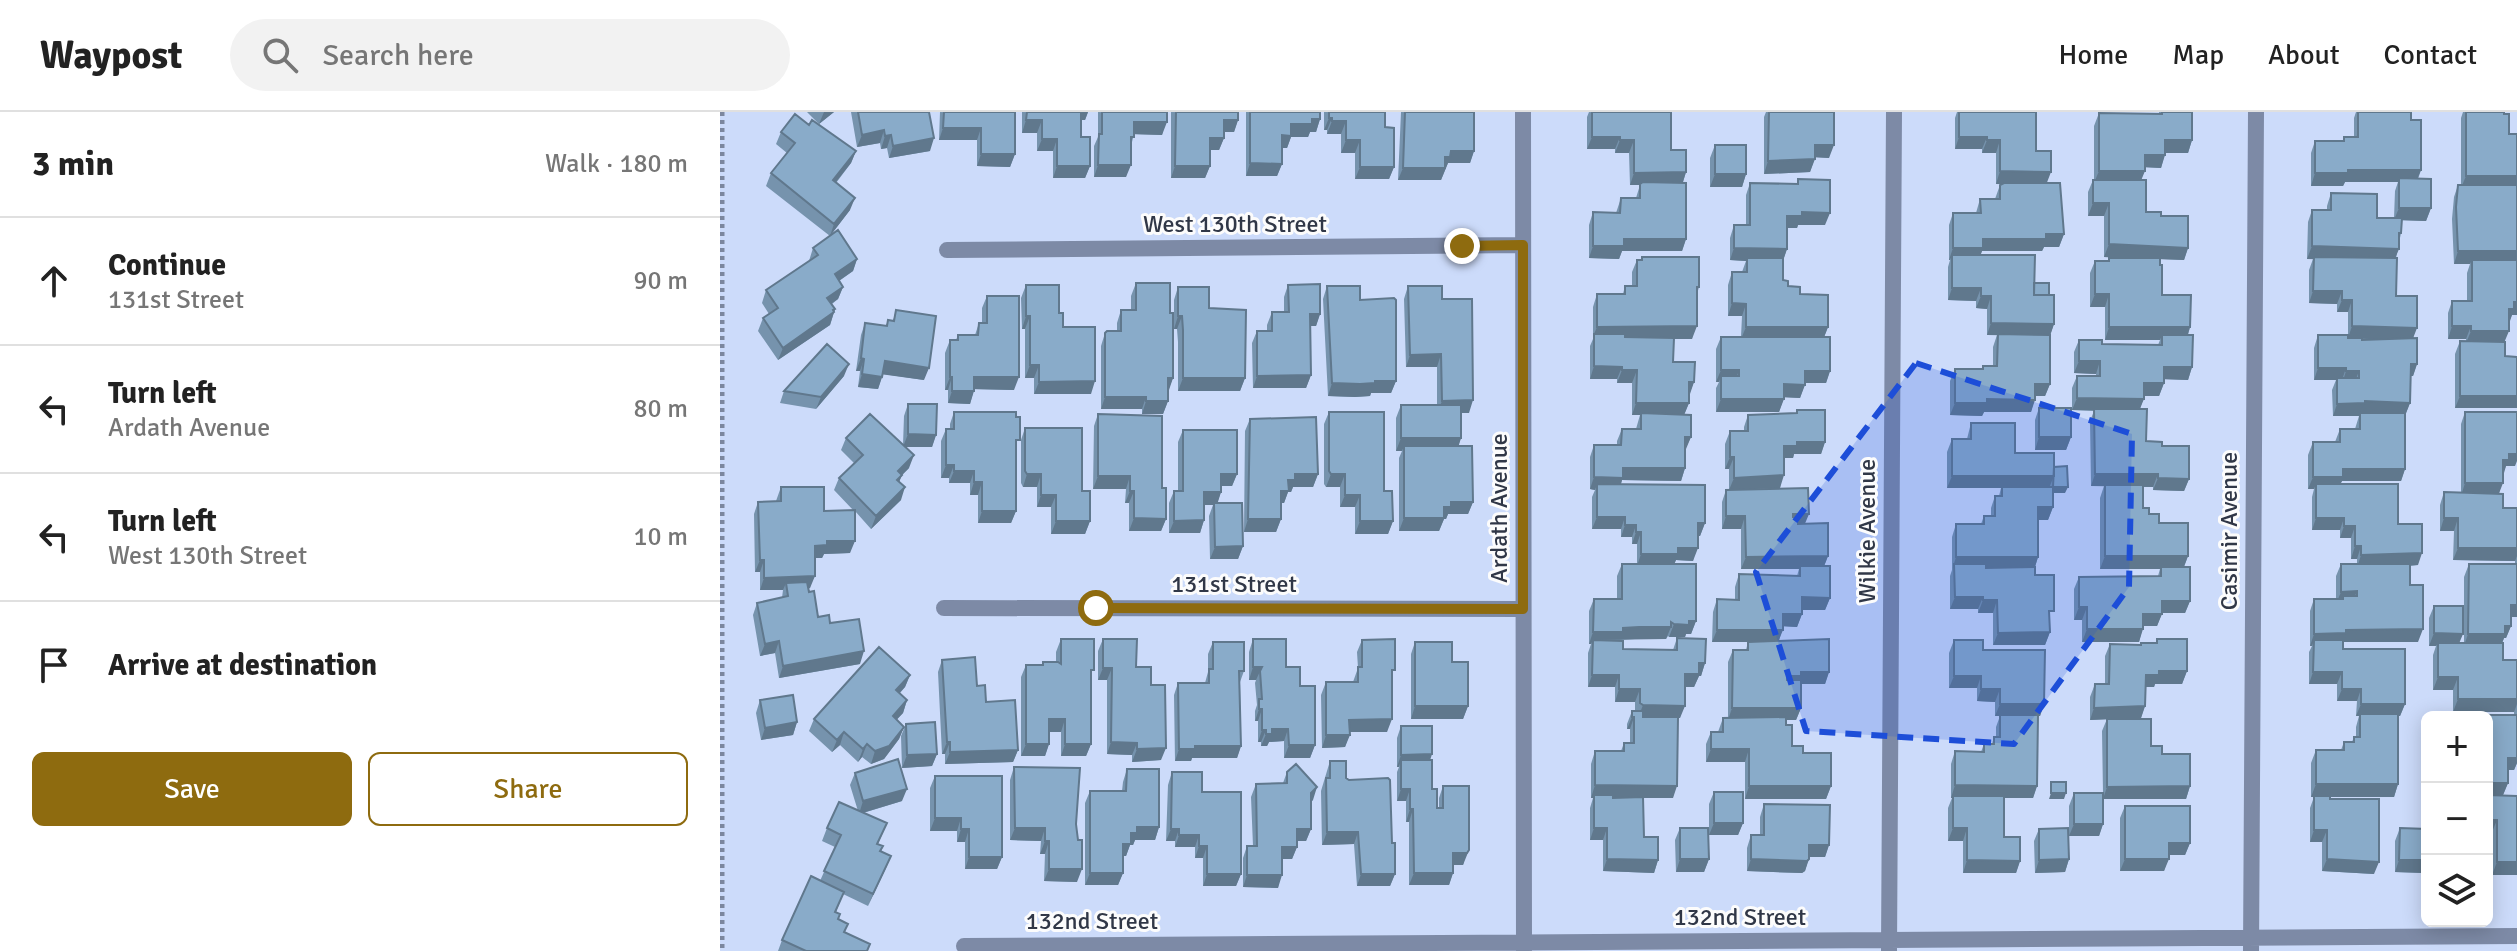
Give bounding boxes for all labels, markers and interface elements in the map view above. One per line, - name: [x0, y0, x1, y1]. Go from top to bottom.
- search box: [230, 19, 790, 91]
- text: Waypost: [40, 32, 182, 79]
- icon: search: [258, 33, 302, 77]
- text: Search here: [322, 37, 474, 74]
- text: Home: [2059, 38, 2128, 72]
- text: Map: [2172, 38, 2224, 72]
- text: About: [2268, 38, 2340, 72]
- text: Contact: [2384, 38, 2477, 72]
- text: 3 min: [32, 143, 114, 185]
- text: Walk · 180 m: [545, 148, 688, 180]
- street label: West 130th Street: [1143, 209, 1327, 239]
- route end: [1444, 228, 1480, 264]
- text: Continue: [108, 247, 226, 284]
- icon: ahead: [32, 259, 76, 303]
- text: 90 m: [633, 265, 688, 297]
- text: 131st Street: [108, 284, 244, 316]
- text: Turn left: [108, 375, 217, 412]
- icon: left: [32, 387, 76, 431]
- text: 80 m: [633, 393, 688, 425]
- text: Ardath Avenue: [108, 412, 270, 444]
- street label: Ardath Avenue: [1484, 433, 1514, 583]
- street label: Casimir Avenue: [2214, 452, 2244, 610]
- street label: Wilkie Avenue: [1852, 459, 1882, 603]
- text: Turn left: [108, 503, 217, 540]
- icon: left: [32, 515, 76, 559]
- text: 10 m: [633, 521, 688, 553]
- text: West 130th Street: [108, 540, 307, 572]
- street label: 131st Street: [1171, 569, 1297, 599]
- route start: [1078, 590, 1114, 626]
- icon: arrive: [32, 643, 76, 687]
- text: Arrive at destination: [108, 647, 377, 684]
- map controls: [2421, 711, 2493, 927]
- button: +: [2421, 711, 2493, 783]
- button: Save: [32, 752, 352, 826]
- button: Share: [368, 752, 688, 826]
- button: −: [2421, 783, 2493, 855]
- button: layers: [2421, 855, 2493, 927]
- street label: 132nd Street: [1674, 902, 1806, 932]
- street label: 132nd Street: [1026, 906, 1158, 936]

